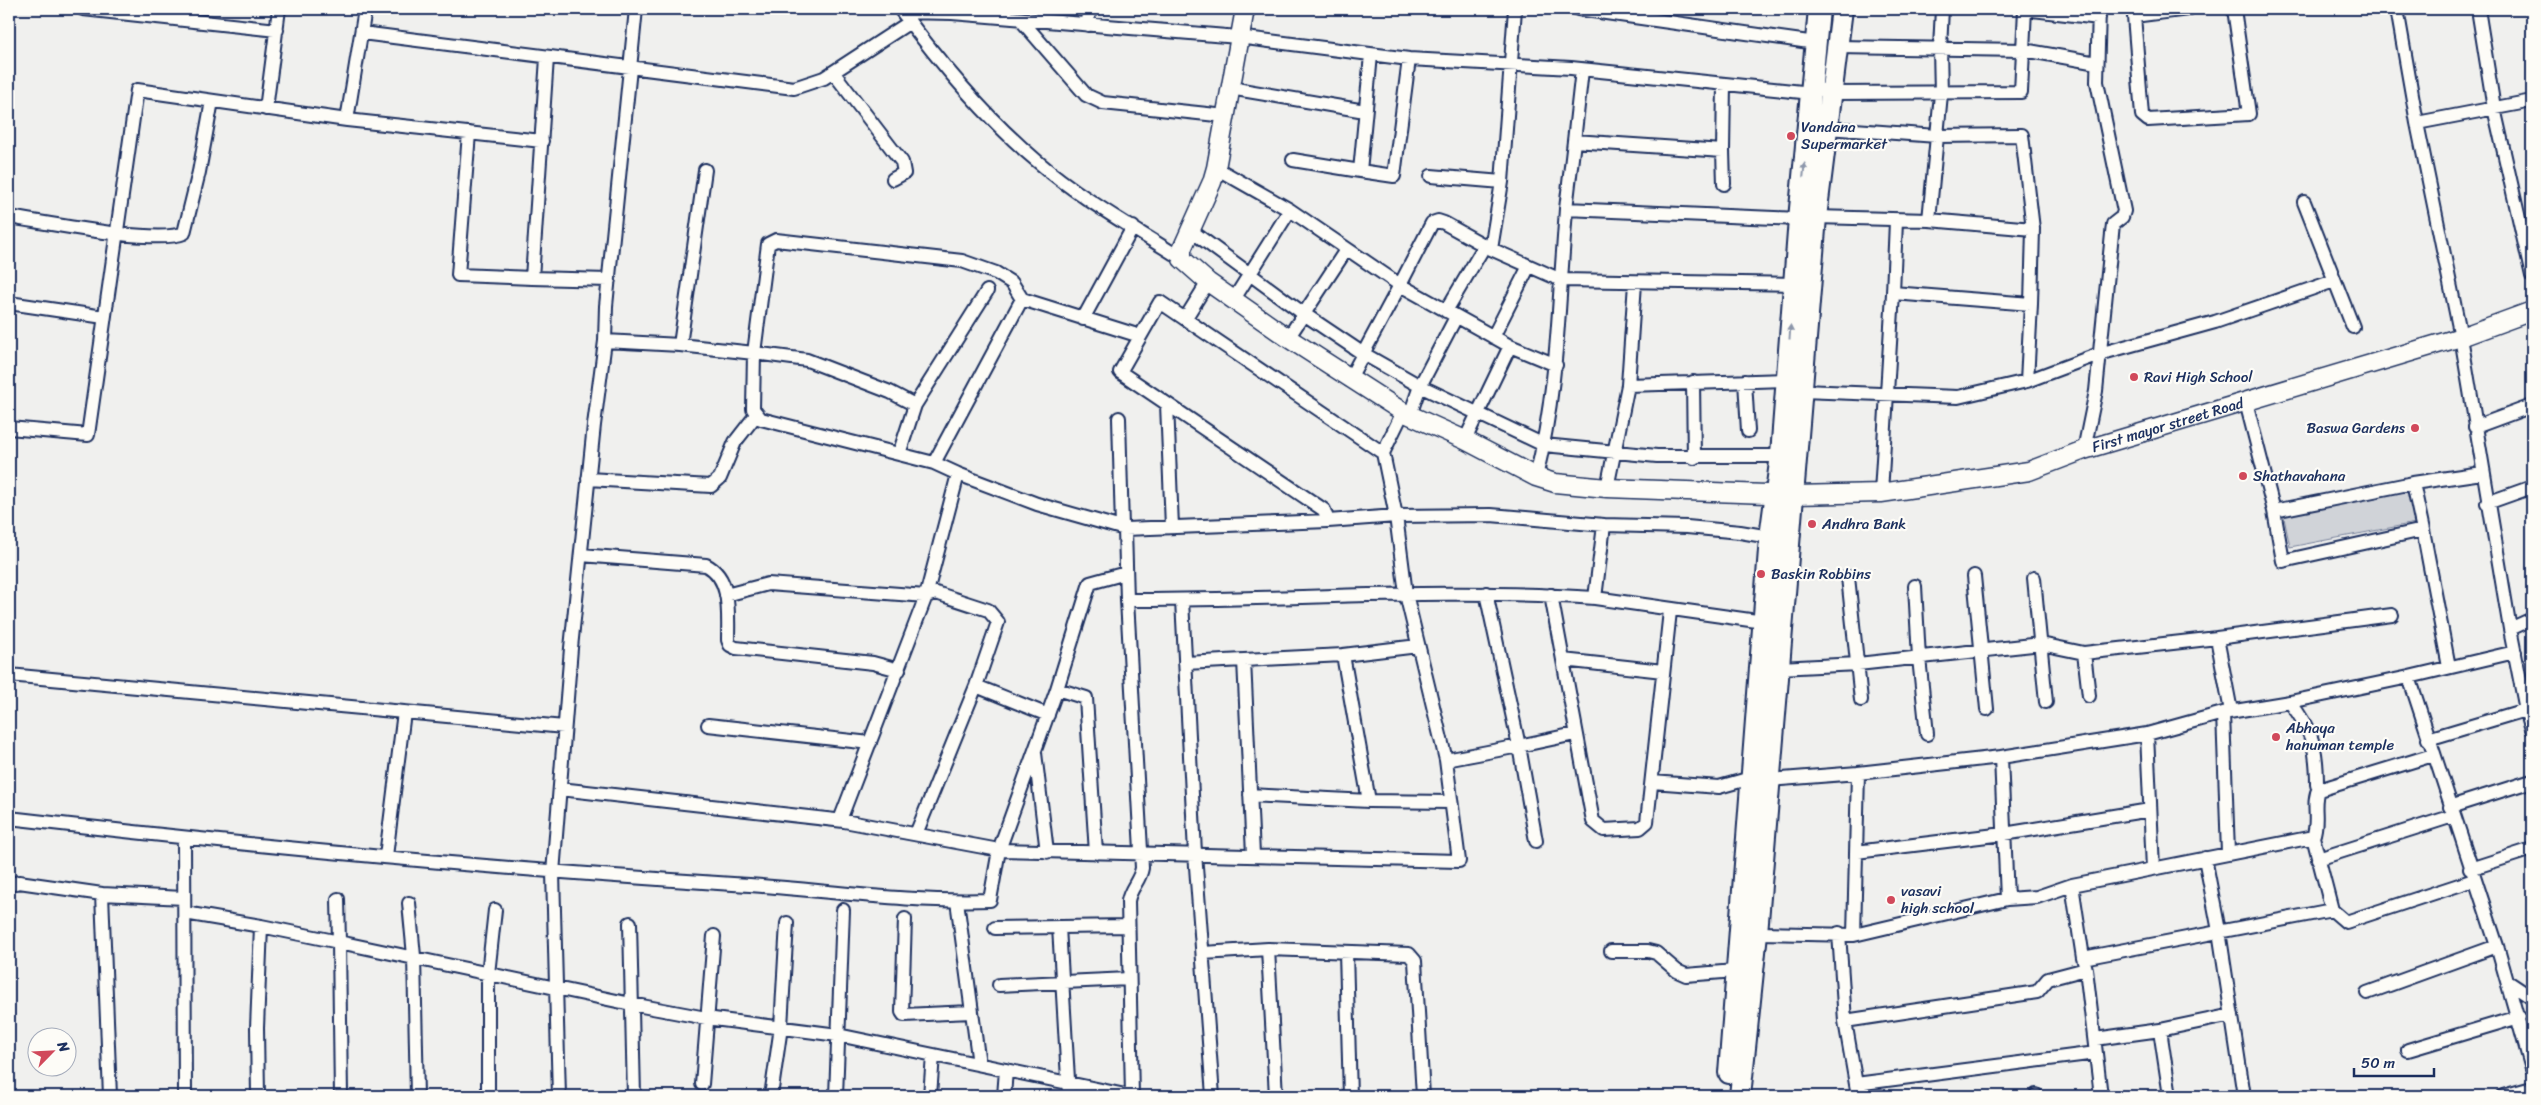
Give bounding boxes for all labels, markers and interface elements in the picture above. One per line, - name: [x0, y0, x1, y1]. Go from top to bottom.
- place label: Vandana Supermarket: [1801, 114, 1888, 157]
- marker: Vandana Supermarket: [1785, 130, 1797, 142]
- one-way arrow: [1800, 162, 1808, 178]
- one-way arrow: [1787, 323, 1795, 339]
- place label: Ravi High School: [2144, 364, 2253, 390]
- marker: Ravi High School: [2128, 371, 2140, 383]
- street label: First mayor street Road: [2089, 390, 2248, 460]
- place label: Baswa Gardens: [2306, 415, 2406, 441]
- marker: Baswa Gardens: [2409, 422, 2421, 434]
- place label: Shathavahana: [2253, 463, 2346, 489]
- marker: Shathavahana: [2237, 470, 2249, 482]
- place label: Andhra Bank: [1821, 511, 1906, 537]
- marker: Andhra Bank: [1806, 518, 1818, 530]
- place label: Baskin Robbins: [1771, 561, 1871, 587]
- marker: Baskin Robbins: [1755, 568, 1767, 580]
- place label: Abhaya hanuman temple: [2285, 715, 2395, 758]
- marker: Abhaya hanuman temple: [2270, 731, 2282, 743]
- place label: vasavi high school: [1900, 878, 1975, 921]
- marker: vasavi high school: [1885, 894, 1897, 906]
- north arrow: [28, 1028, 78, 1078]
- text: N: [50, 1036, 77, 1057]
- scale bar: [2354, 1045, 2434, 1077]
- text: 50 m: [2361, 1050, 2396, 1076]

